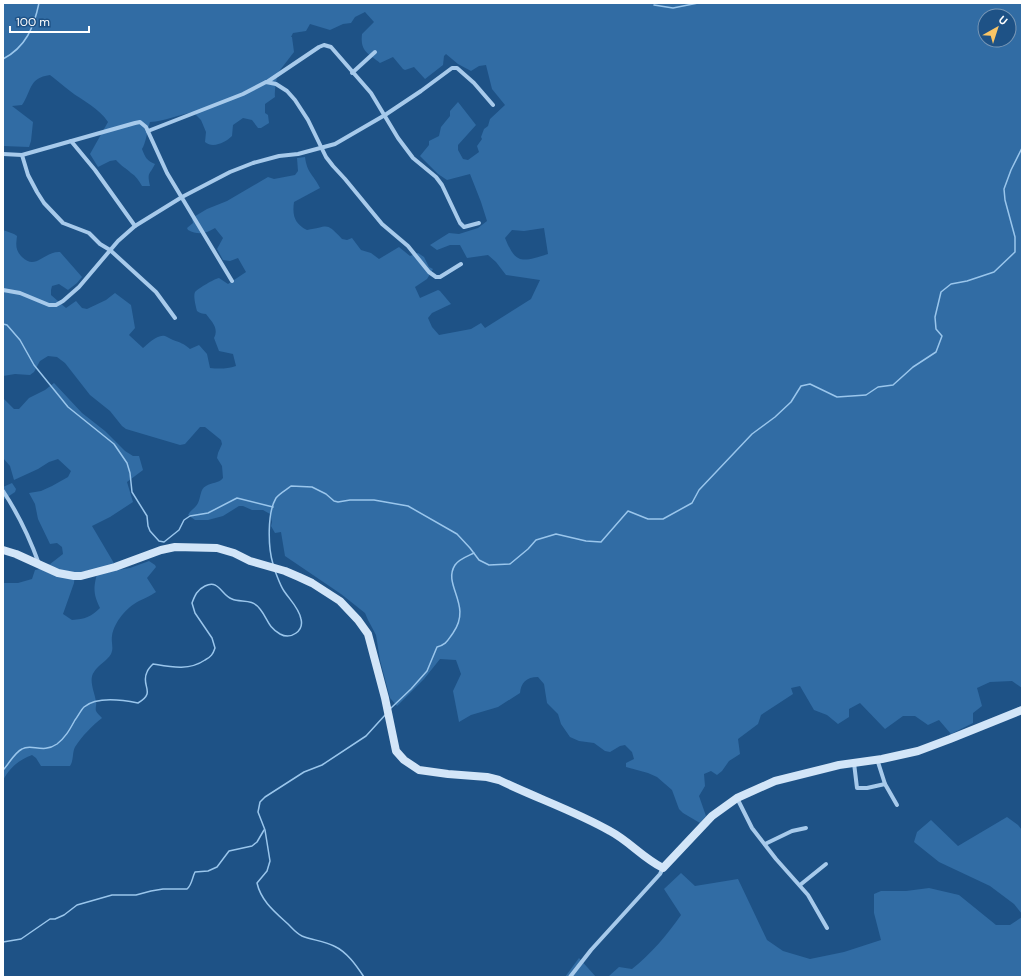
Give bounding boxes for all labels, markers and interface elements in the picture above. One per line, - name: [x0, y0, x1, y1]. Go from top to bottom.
- scale bar: [10, 8, 89, 34]
- north arrow: [977, 8, 1017, 48]
- text: U: [996, 12, 1011, 28]
- text: 100 m: [16, 14, 50, 30]

